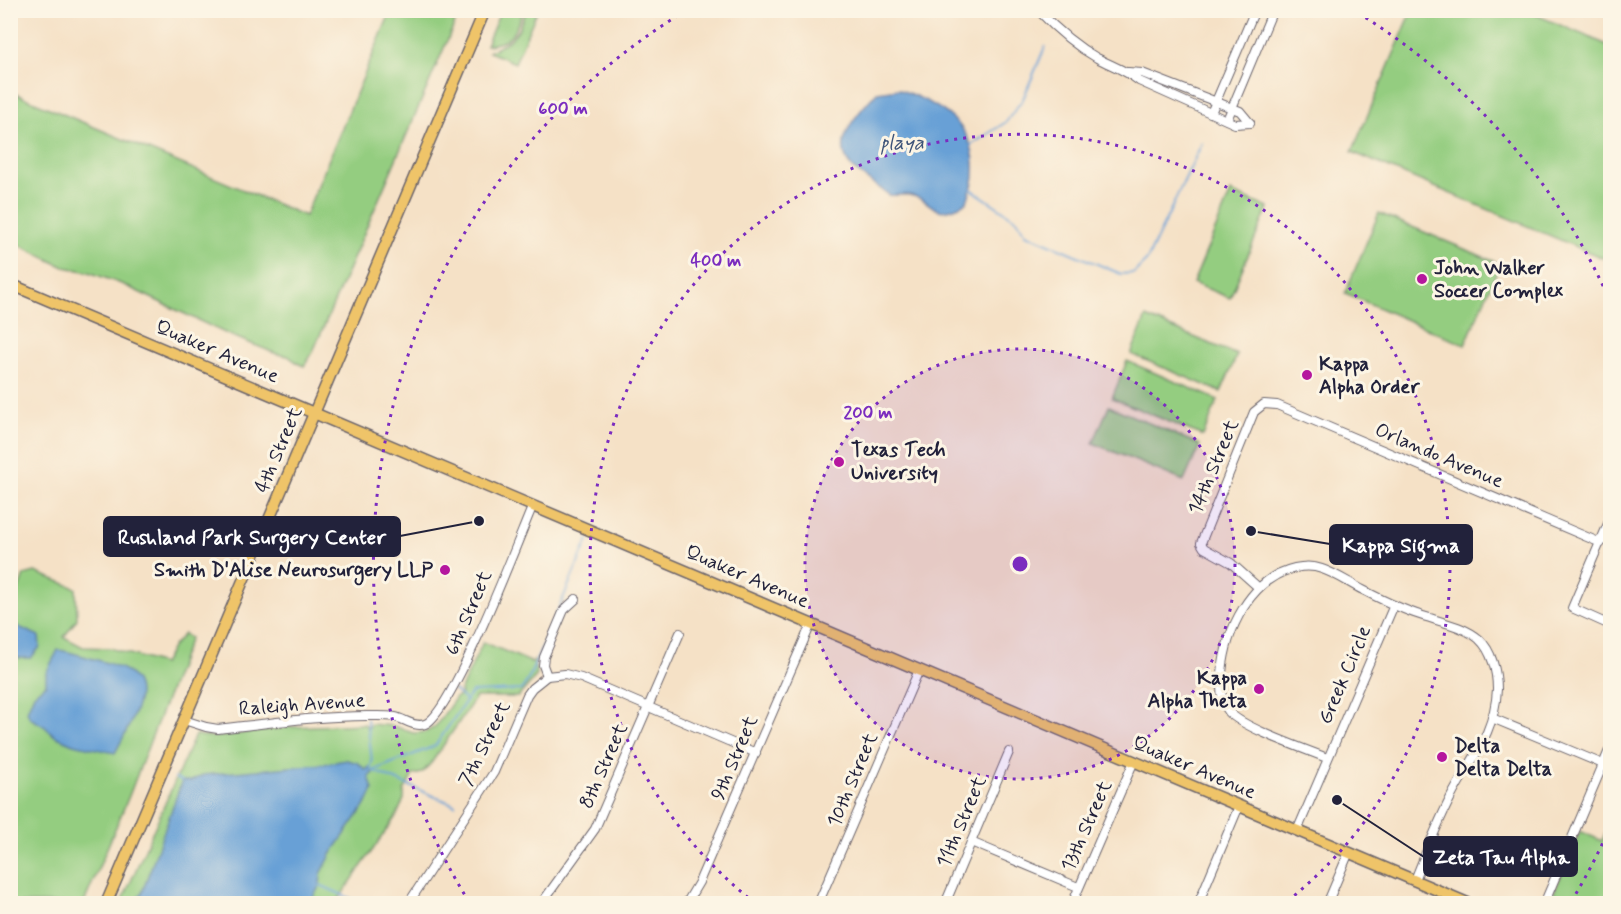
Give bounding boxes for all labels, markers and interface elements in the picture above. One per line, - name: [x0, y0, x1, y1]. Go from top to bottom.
- text: 600 m: [538, 97, 588, 121]
- water label: playa: [880, 129, 924, 157]
- text: 400 m: [691, 249, 741, 273]
- place label: John Walker Soccer Complex: [1434, 255, 1564, 305]
- marker: John Walker Soccer Complex: [1415, 272, 1429, 286]
- street label: Quaker Avenue: [151, 314, 283, 390]
- place label: Kappa Alpha Order: [1319, 351, 1420, 401]
- marker: Kappa Alpha Order: [1300, 368, 1314, 382]
- text: 200 m: [843, 401, 893, 425]
- street label: 4th Street: [249, 403, 309, 497]
- street label: 14th Street: [1182, 415, 1246, 519]
- street label: Orlando Avenue: [1371, 417, 1508, 495]
- place label: Texas Tech University: [851, 437, 946, 487]
- marker: Texas Tech University: [832, 455, 846, 469]
- callout: Rushland Park Surgery Center: [104, 517, 400, 556]
- text: Rushland Park Surgery Center: [118, 524, 387, 554]
- callout: Kappa Sigma: [1330, 525, 1472, 564]
- text: Kappa Sigma: [1342, 532, 1460, 562]
- street label: Quaker Avenue: [681, 539, 813, 615]
- centre of rings: [1010, 554, 1030, 574]
- place label: Smith D'Alise Neurosurgery LLP: [154, 557, 434, 586]
- marker: Smith D'Alise Neurosurgery LLP: [438, 563, 452, 577]
- street label: 6th Street: [439, 566, 499, 660]
- street label: Greek Circle: [1312, 621, 1378, 728]
- place label: Kappa Alpha Theta: [1148, 665, 1247, 715]
- marker: Kappa Alpha Theta: [1252, 682, 1266, 696]
- street label: Raleigh Avenue: [238, 687, 366, 723]
- street label: 7th Street: [453, 697, 517, 791]
- street label: 9th Street: [705, 711, 765, 804]
- street label: 8th Street: [573, 719, 635, 813]
- street label: 10th Street: [821, 729, 885, 831]
- street label: Quaker Avenue: [1128, 730, 1260, 806]
- place label: Delta Delta Delta: [1454, 733, 1552, 783]
- marker: Delta Delta Delta: [1435, 750, 1449, 764]
- street label: 11th Street: [931, 772, 993, 872]
- street label: 13th Street: [1055, 776, 1119, 876]
- callout: Zeta Tau Alpha: [1424, 837, 1577, 876]
- text: Zeta Tau Alpha: [1432, 844, 1571, 872]

